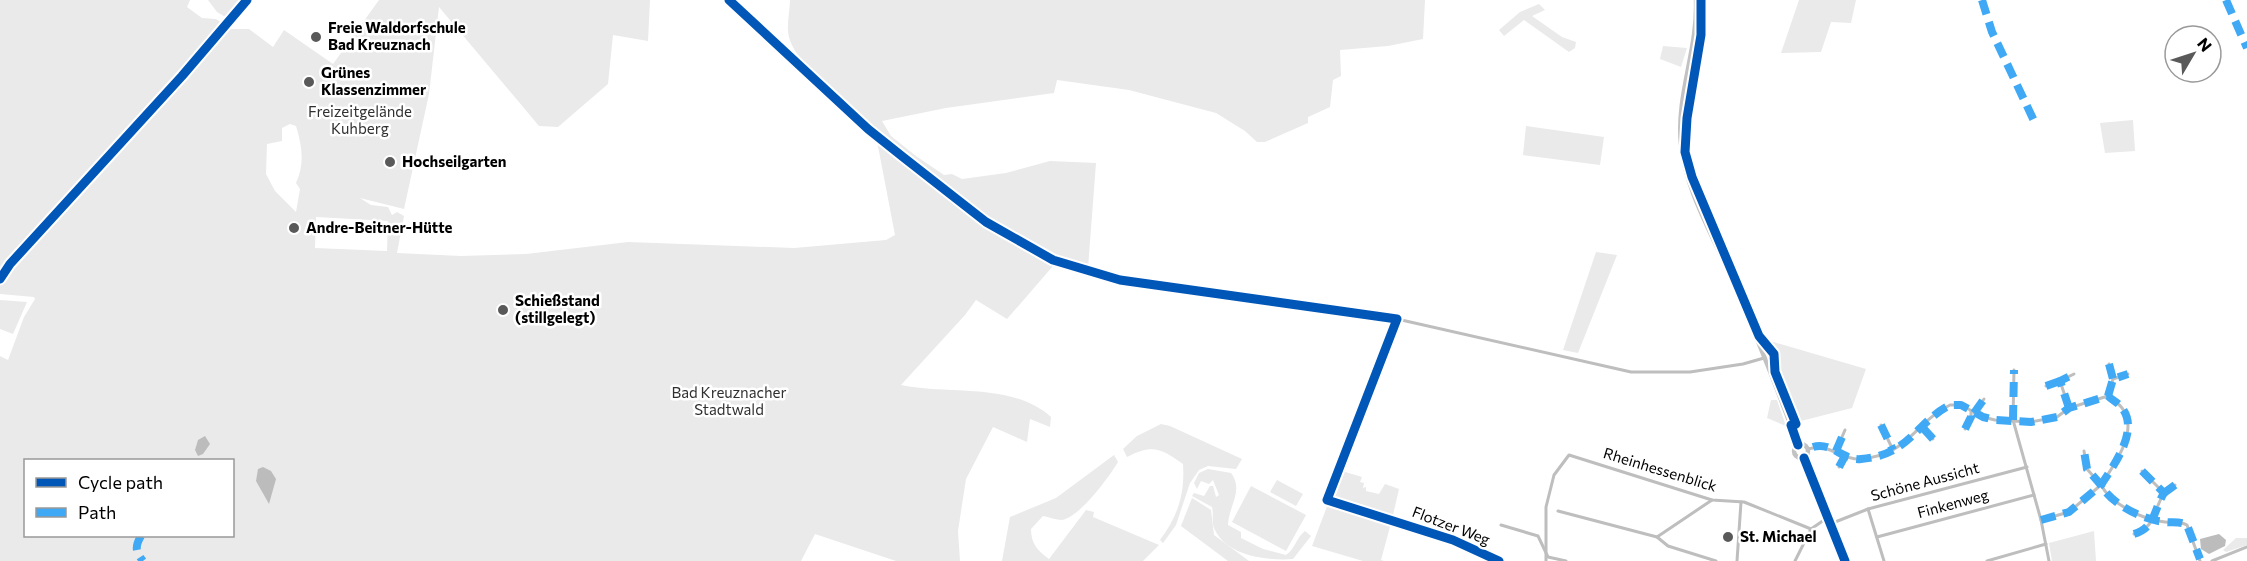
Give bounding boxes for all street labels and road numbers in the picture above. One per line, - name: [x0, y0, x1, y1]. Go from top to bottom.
- street label: Rheinhessenblick: [1601, 443, 1719, 495]
- street label: Schöne Aussicht: [1869, 458, 1981, 504]
- street label: Finkenweg: [1915, 485, 1990, 521]
- street label: Flotzer Weg: [1410, 502, 1493, 548]

